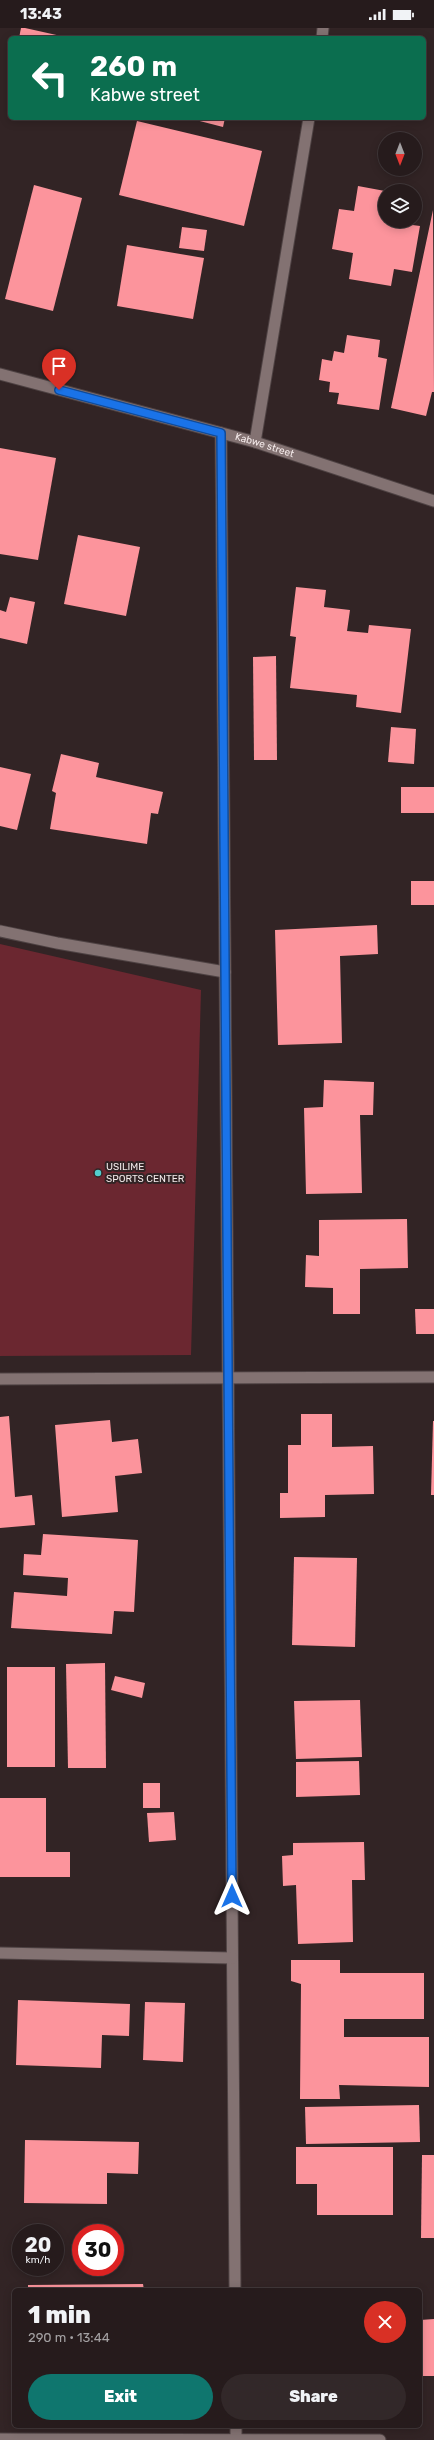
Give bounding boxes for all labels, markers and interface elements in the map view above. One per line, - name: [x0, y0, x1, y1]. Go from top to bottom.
- text: 13:43: [20, 5, 62, 23]
- text: 260 m: [90, 50, 177, 83]
- icon: left: [24, 52, 76, 104]
- text: Kabwe street: [90, 84, 200, 106]
- north arrow: [378, 132, 422, 176]
- map controls: [378, 132, 422, 228]
- button: layers: [378, 184, 422, 228]
- pin: [42, 349, 76, 390]
- icon: arrive: [48, 355, 70, 377]
- street label: Kabwe street: [234, 431, 296, 460]
- place label: USILIME SPORTS CENTER: [106, 1161, 185, 1185]
- marker: USILIME SPORTS CENTER: [93, 1168, 103, 1178]
- position arrow: [211, 1875, 253, 1917]
- speed limit sign: 30: [72, 2224, 124, 2276]
- text: 20: [25, 2233, 51, 2257]
- text: km/h: [26, 2254, 50, 2266]
- text: 1 min: [28, 2301, 91, 2329]
- button: close: [364, 2301, 406, 2343]
- text: 290 m · 13:44: [28, 2330, 110, 2345]
- button: Exit: [28, 2374, 213, 2420]
- button: Share: [221, 2374, 406, 2420]

